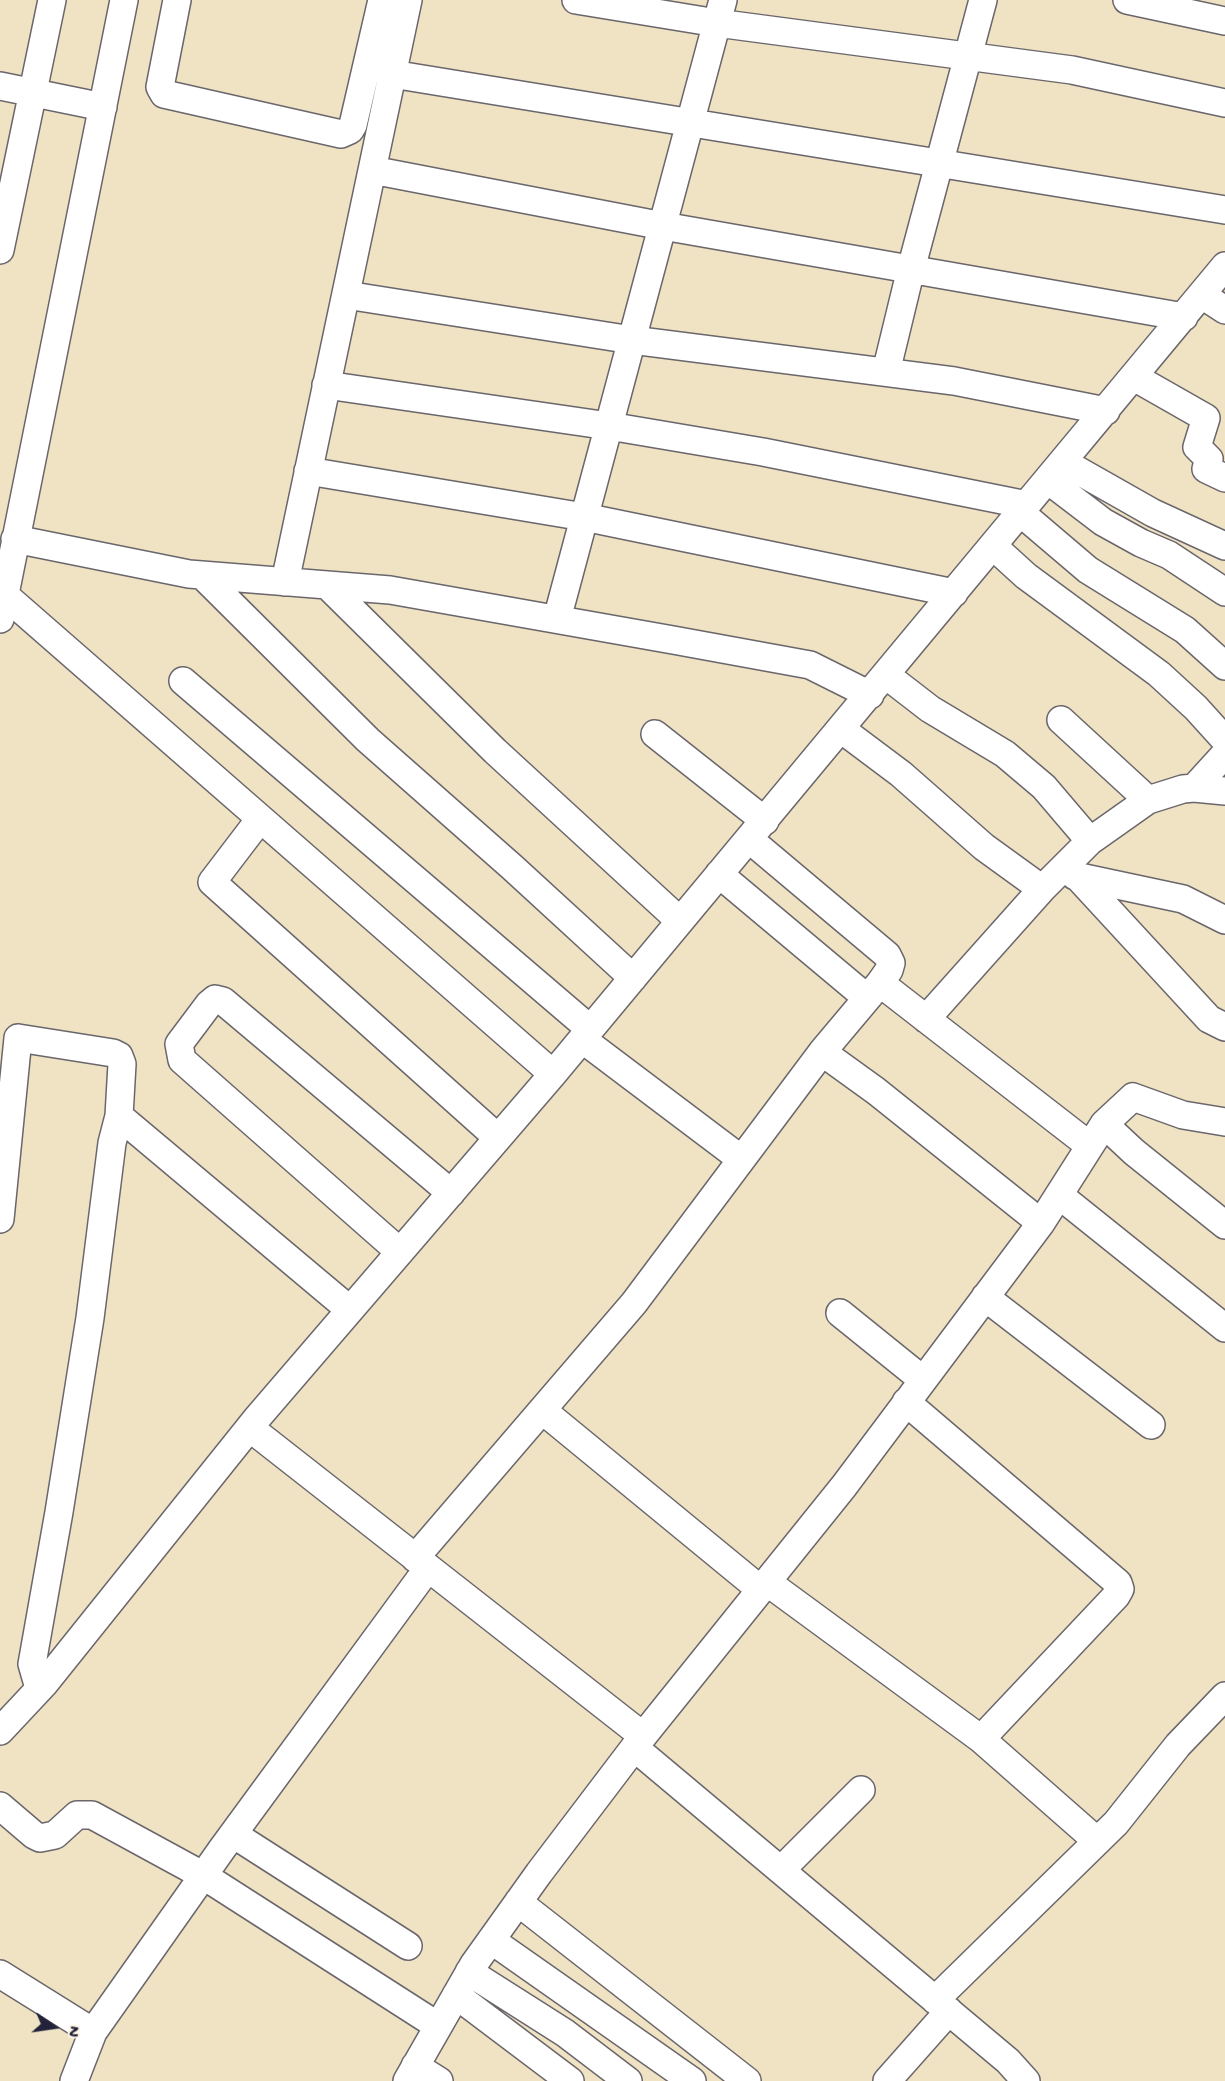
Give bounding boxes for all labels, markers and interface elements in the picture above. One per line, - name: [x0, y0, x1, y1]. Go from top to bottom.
- north arrow: [24, 1997, 84, 2057]
- text: N: [62, 2024, 82, 2038]

